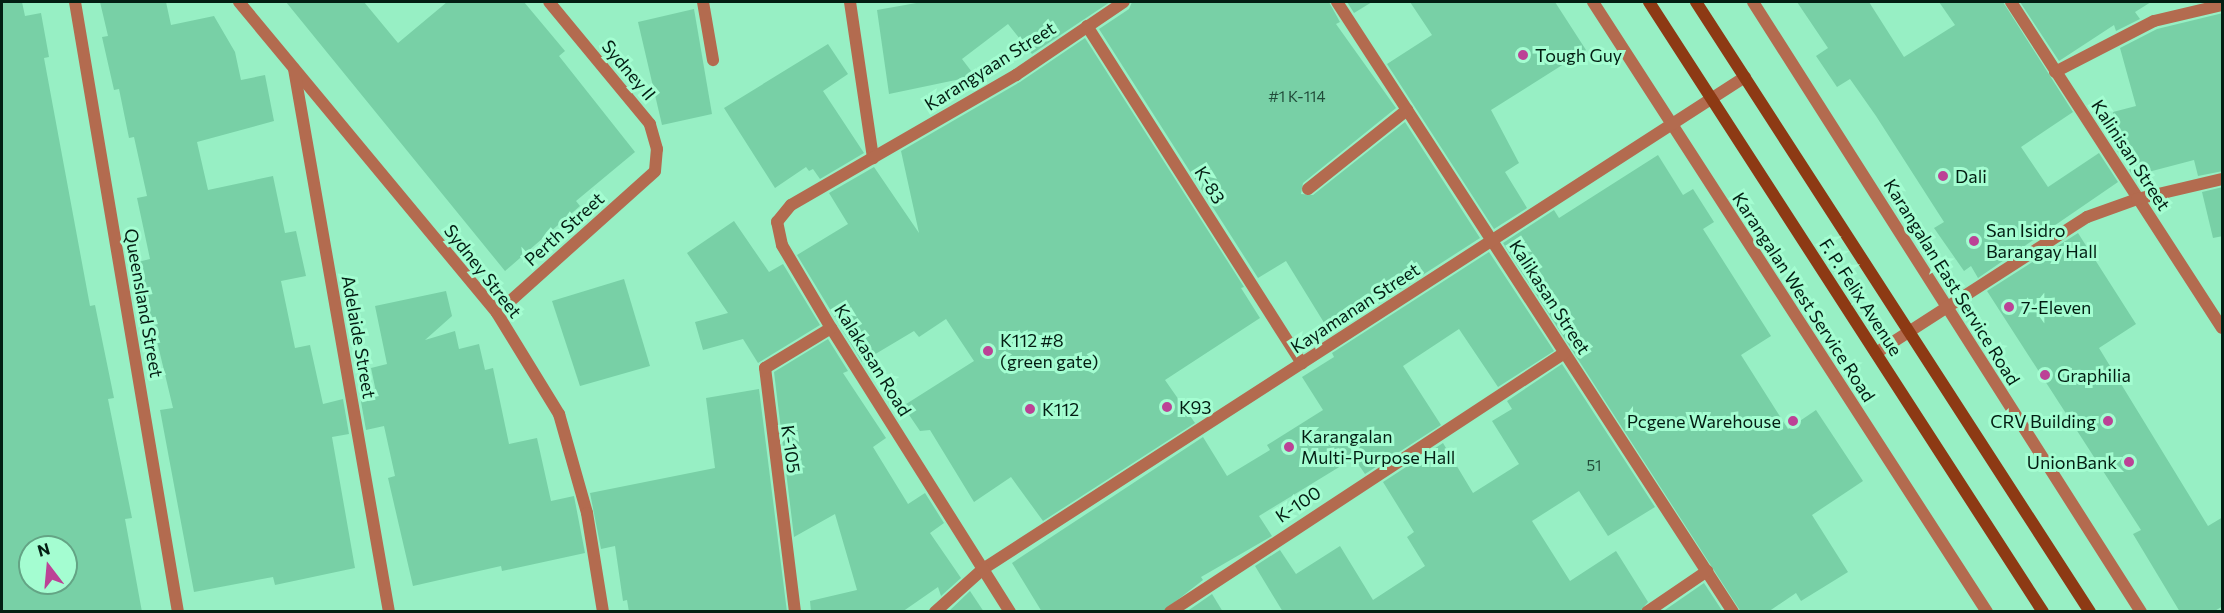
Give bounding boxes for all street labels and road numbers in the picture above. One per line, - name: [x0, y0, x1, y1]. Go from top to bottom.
- street label: Karangyaan Street: [920, 17, 1060, 115]
- street label: Sydney II: [598, 35, 660, 105]
- street label: Kalinisan Street: [2087, 95, 2175, 215]
- street label: K-83: [1190, 162, 1230, 208]
- street label: Karangalan East Service Road: [1879, 175, 2025, 389]
- street label: Perth Street: [520, 188, 608, 270]
- street label: Karangalan West Service Road: [1728, 188, 1880, 406]
- street label: Sydney Street: [440, 220, 526, 322]
- street label: Queensland Street: [120, 227, 168, 379]
- street label: F. P. Felix Avenue: [1815, 234, 1907, 360]
- street label: Kalikasan Street: [1505, 236, 1595, 358]
- street label: Kayamanan Street: [1287, 258, 1423, 358]
- street label: Adelaide Street: [338, 274, 380, 400]
- street label: Kalakasan Road: [830, 300, 916, 420]
- street label: K-105: [777, 423, 805, 475]
- street label: K-100: [1271, 481, 1325, 527]

